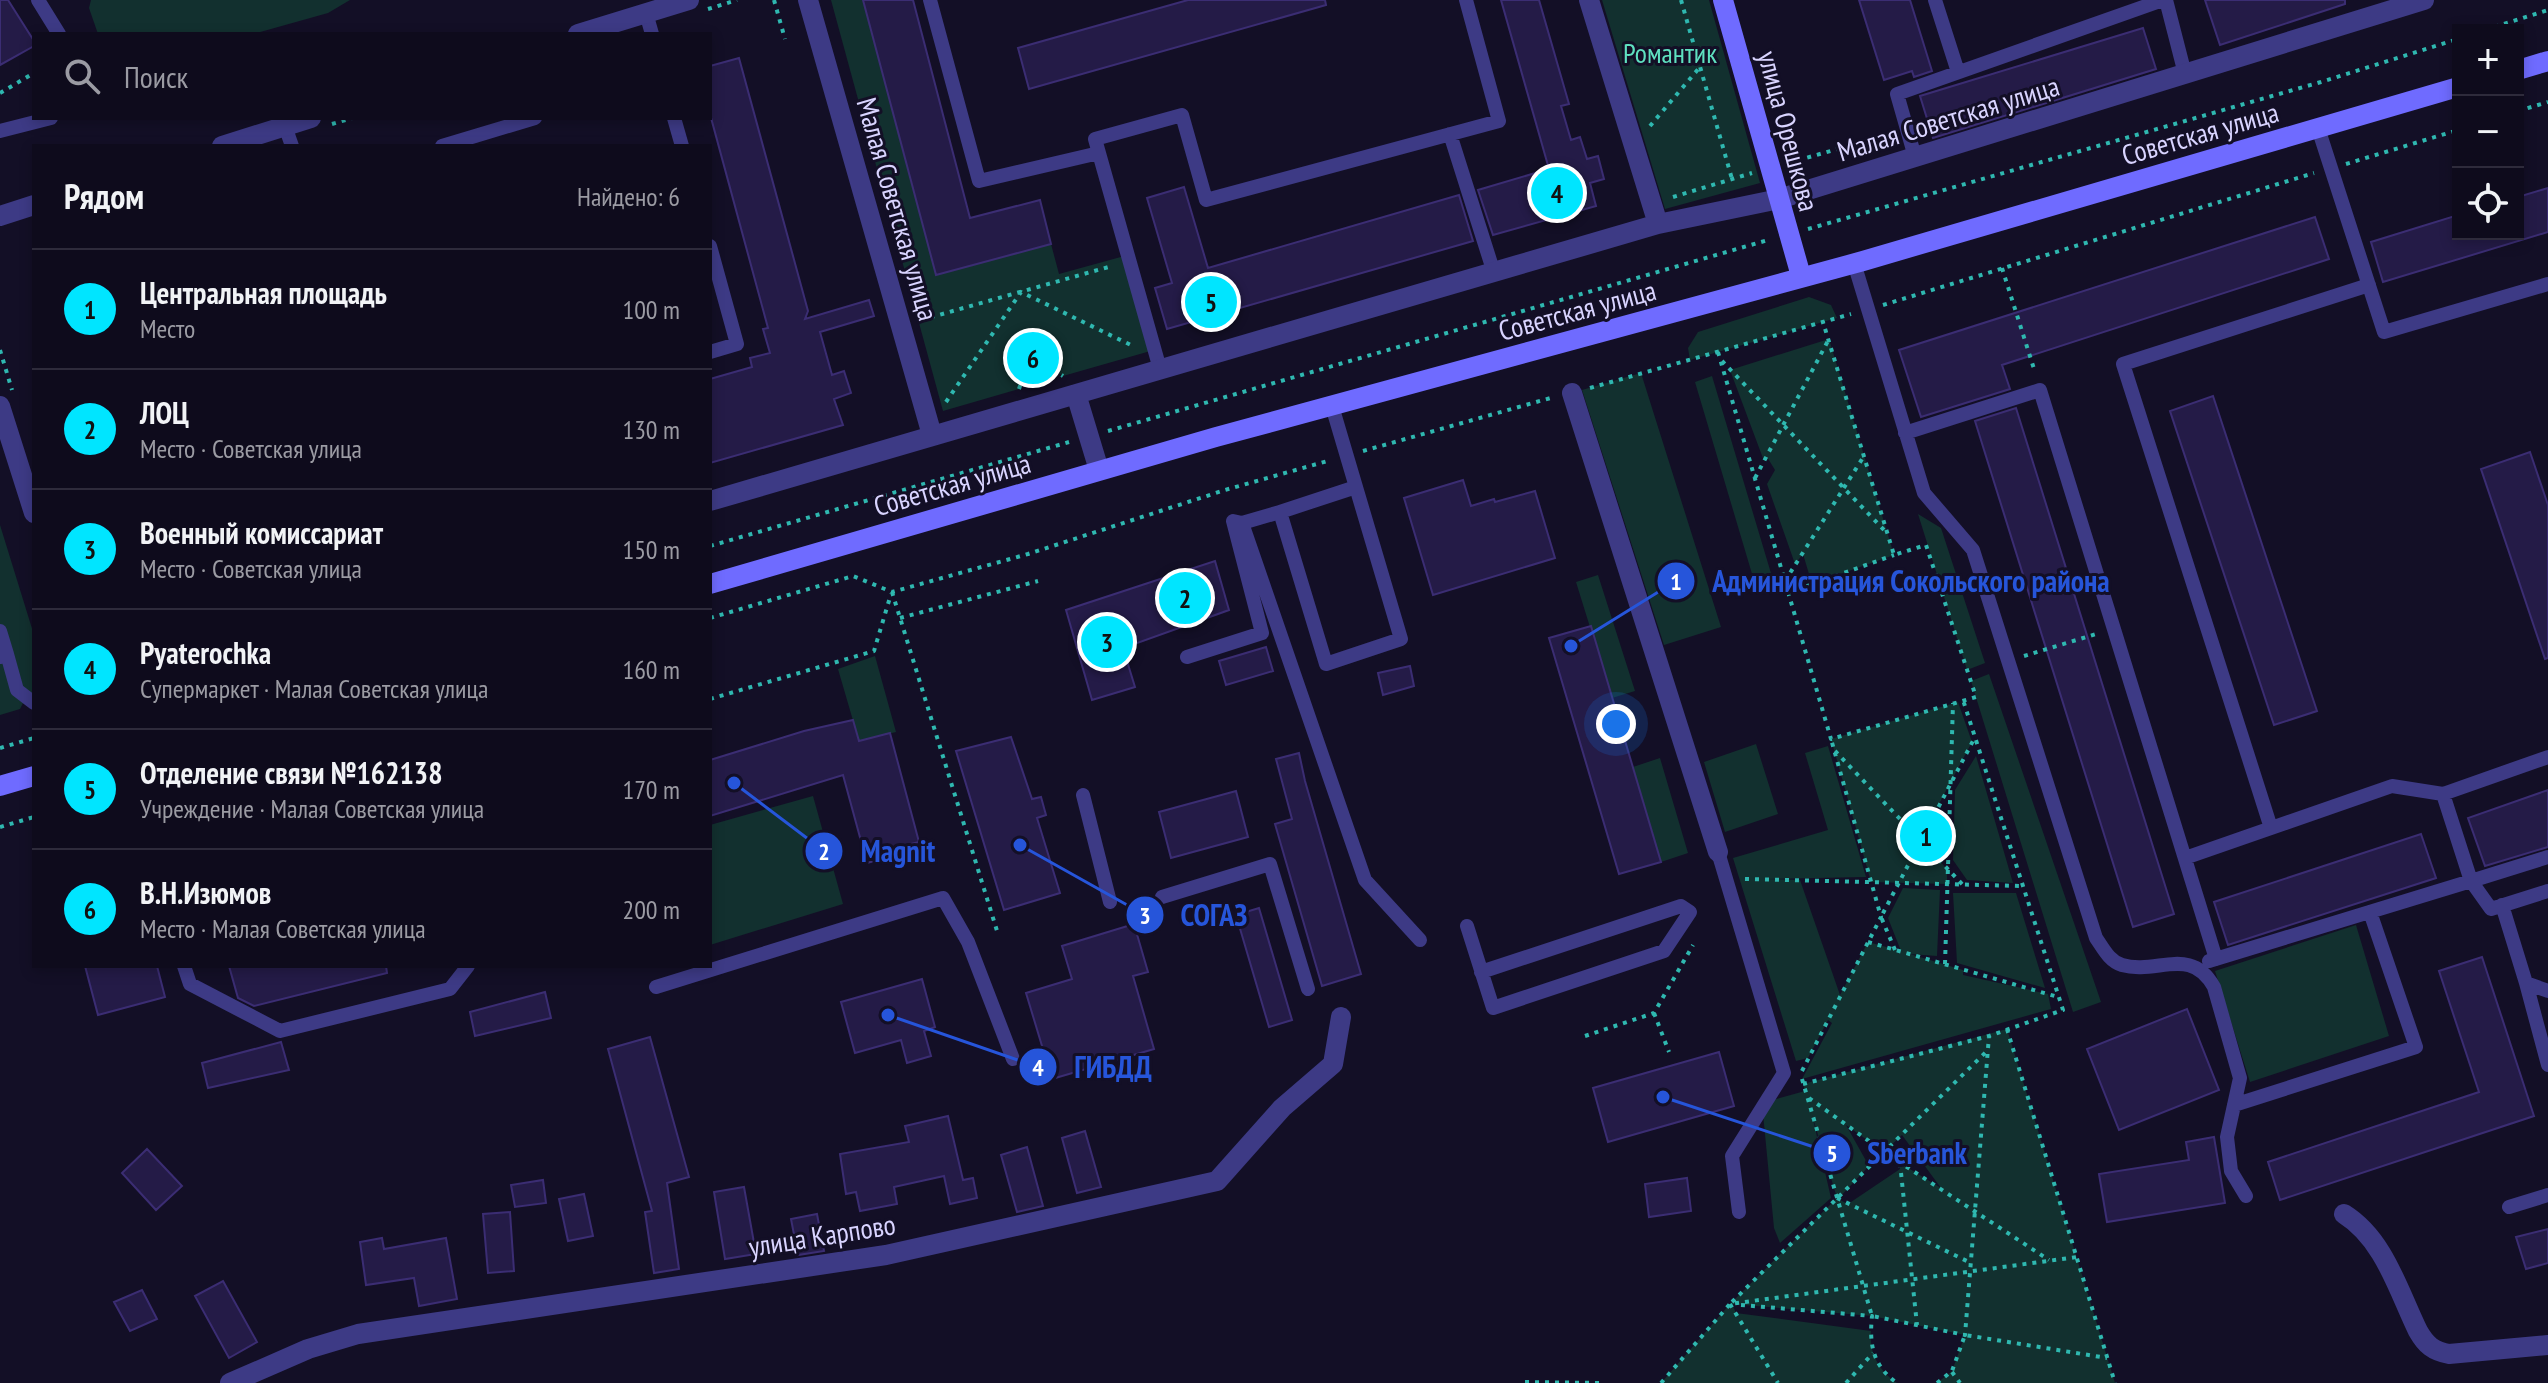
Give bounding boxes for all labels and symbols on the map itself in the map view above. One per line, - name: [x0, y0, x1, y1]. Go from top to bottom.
- park label: Романтик: [1623, 34, 1717, 71]
- street label: улица Орешкова: [1750, 47, 1828, 215]
- street label: Малая Советская улица: [1833, 67, 2063, 169]
- street label: Малая Советская улица: [849, 93, 947, 325]
- street label: Советская улица: [2117, 93, 2283, 173]
- pin: 4: [1531, 163, 1583, 223]
- street label: Советская улица: [1494, 271, 1660, 349]
- pin: 5: [1185, 272, 1237, 332]
- pin: 6: [1007, 328, 1059, 388]
- street label: Советская улица: [869, 444, 1035, 524]
- callout: Администрация Сокольского района: [1656, 554, 2126, 608]
- text: Администрация Сокольского района: [1711, 561, 2110, 600]
- text: 1: [1670, 566, 1682, 597]
- pin: 2: [1159, 568, 1211, 628]
- pin: 3: [1081, 612, 1133, 672]
- your location: [1596, 704, 1636, 744]
- pin: 1: [1900, 806, 1952, 866]
- callout: Magnit: [804, 824, 951, 878]
- text: Magnit: [861, 831, 936, 870]
- text: 2: [818, 836, 830, 867]
- callout: СОГАЗ: [1125, 888, 1264, 942]
- text: СОГАЗ: [1181, 895, 1247, 934]
- text: 3: [1139, 900, 1151, 931]
- callout: ГИБДД: [1018, 1040, 1168, 1094]
- text: ГИБДД: [1074, 1047, 1152, 1086]
- text: 4: [1032, 1052, 1044, 1083]
- callout: Sberbank: [1812, 1126, 1983, 1180]
- text: Sberbank: [1867, 1133, 1967, 1172]
- text: 5: [1826, 1138, 1838, 1169]
- street label: улица Карпово: [746, 1205, 898, 1265]

